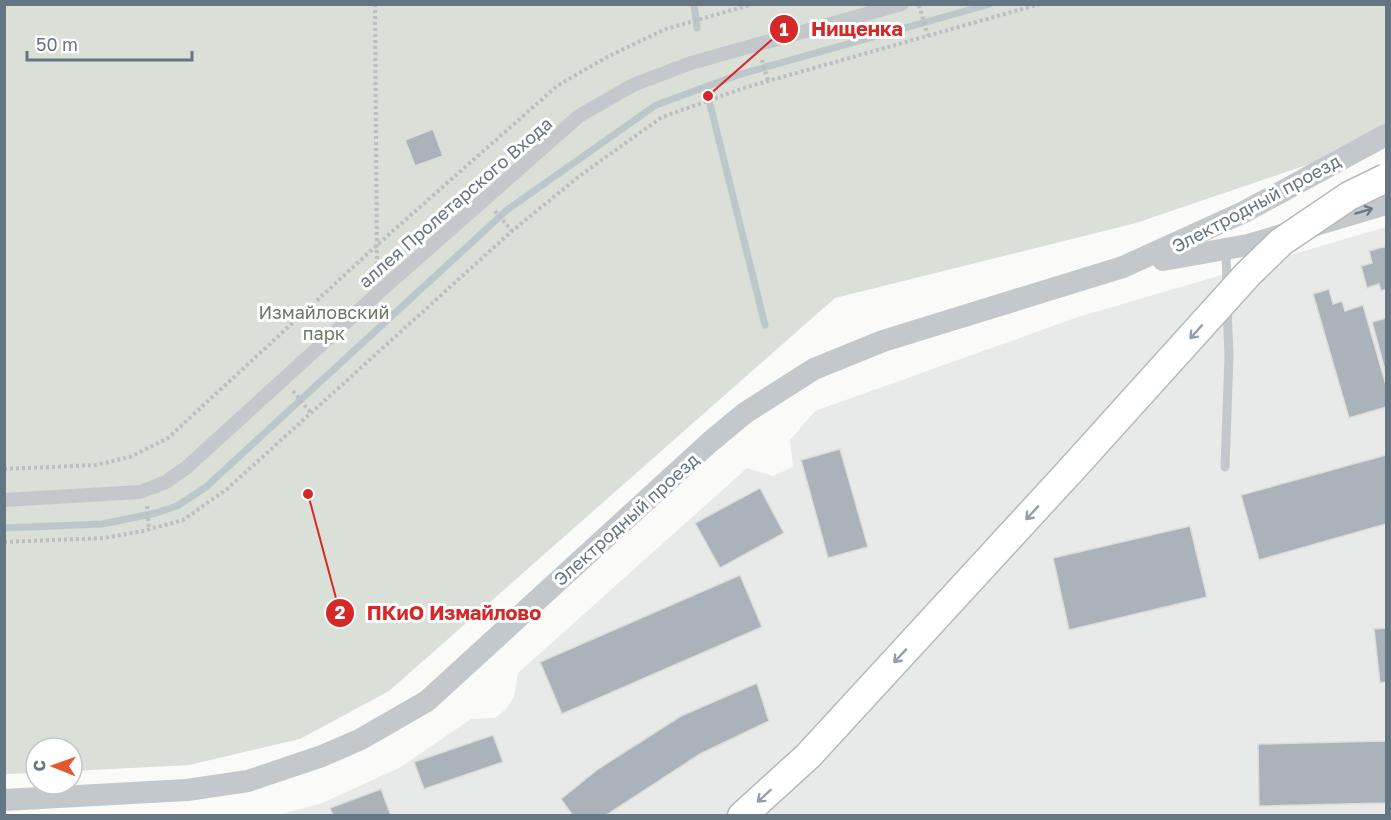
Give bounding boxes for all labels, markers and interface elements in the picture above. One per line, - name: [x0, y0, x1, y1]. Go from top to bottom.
- callout: Нищенка: [769, 10, 915, 48]
- text: Нищенка: [811, 16, 903, 40]
- text: 1: [779, 18, 789, 40]
- scale bar: [27, 24, 192, 62]
- text: 50 m: [36, 33, 78, 55]
- street label: аллея Пролетарского Входа: [354, 112, 556, 292]
- street label: Электродный проезд: [1168, 149, 1344, 257]
- one-way arrow: [1354, 205, 1373, 216]
- park label: Измайловский парк: [259, 301, 389, 344]
- one-way arrow: [1189, 324, 1203, 339]
- street label: Электродный проезд: [549, 448, 703, 590]
- one-way arrow: [1025, 505, 1039, 520]
- callout: ПКиО Измайлово: [325, 594, 553, 632]
- text: ПКиО Измайлово: [367, 600, 541, 624]
- text: 2: [335, 601, 346, 623]
- one-way arrow: [893, 648, 907, 663]
- north arrow: [24, 736, 84, 796]
- text: С: [29, 760, 49, 772]
- one-way arrow: [757, 789, 772, 803]

